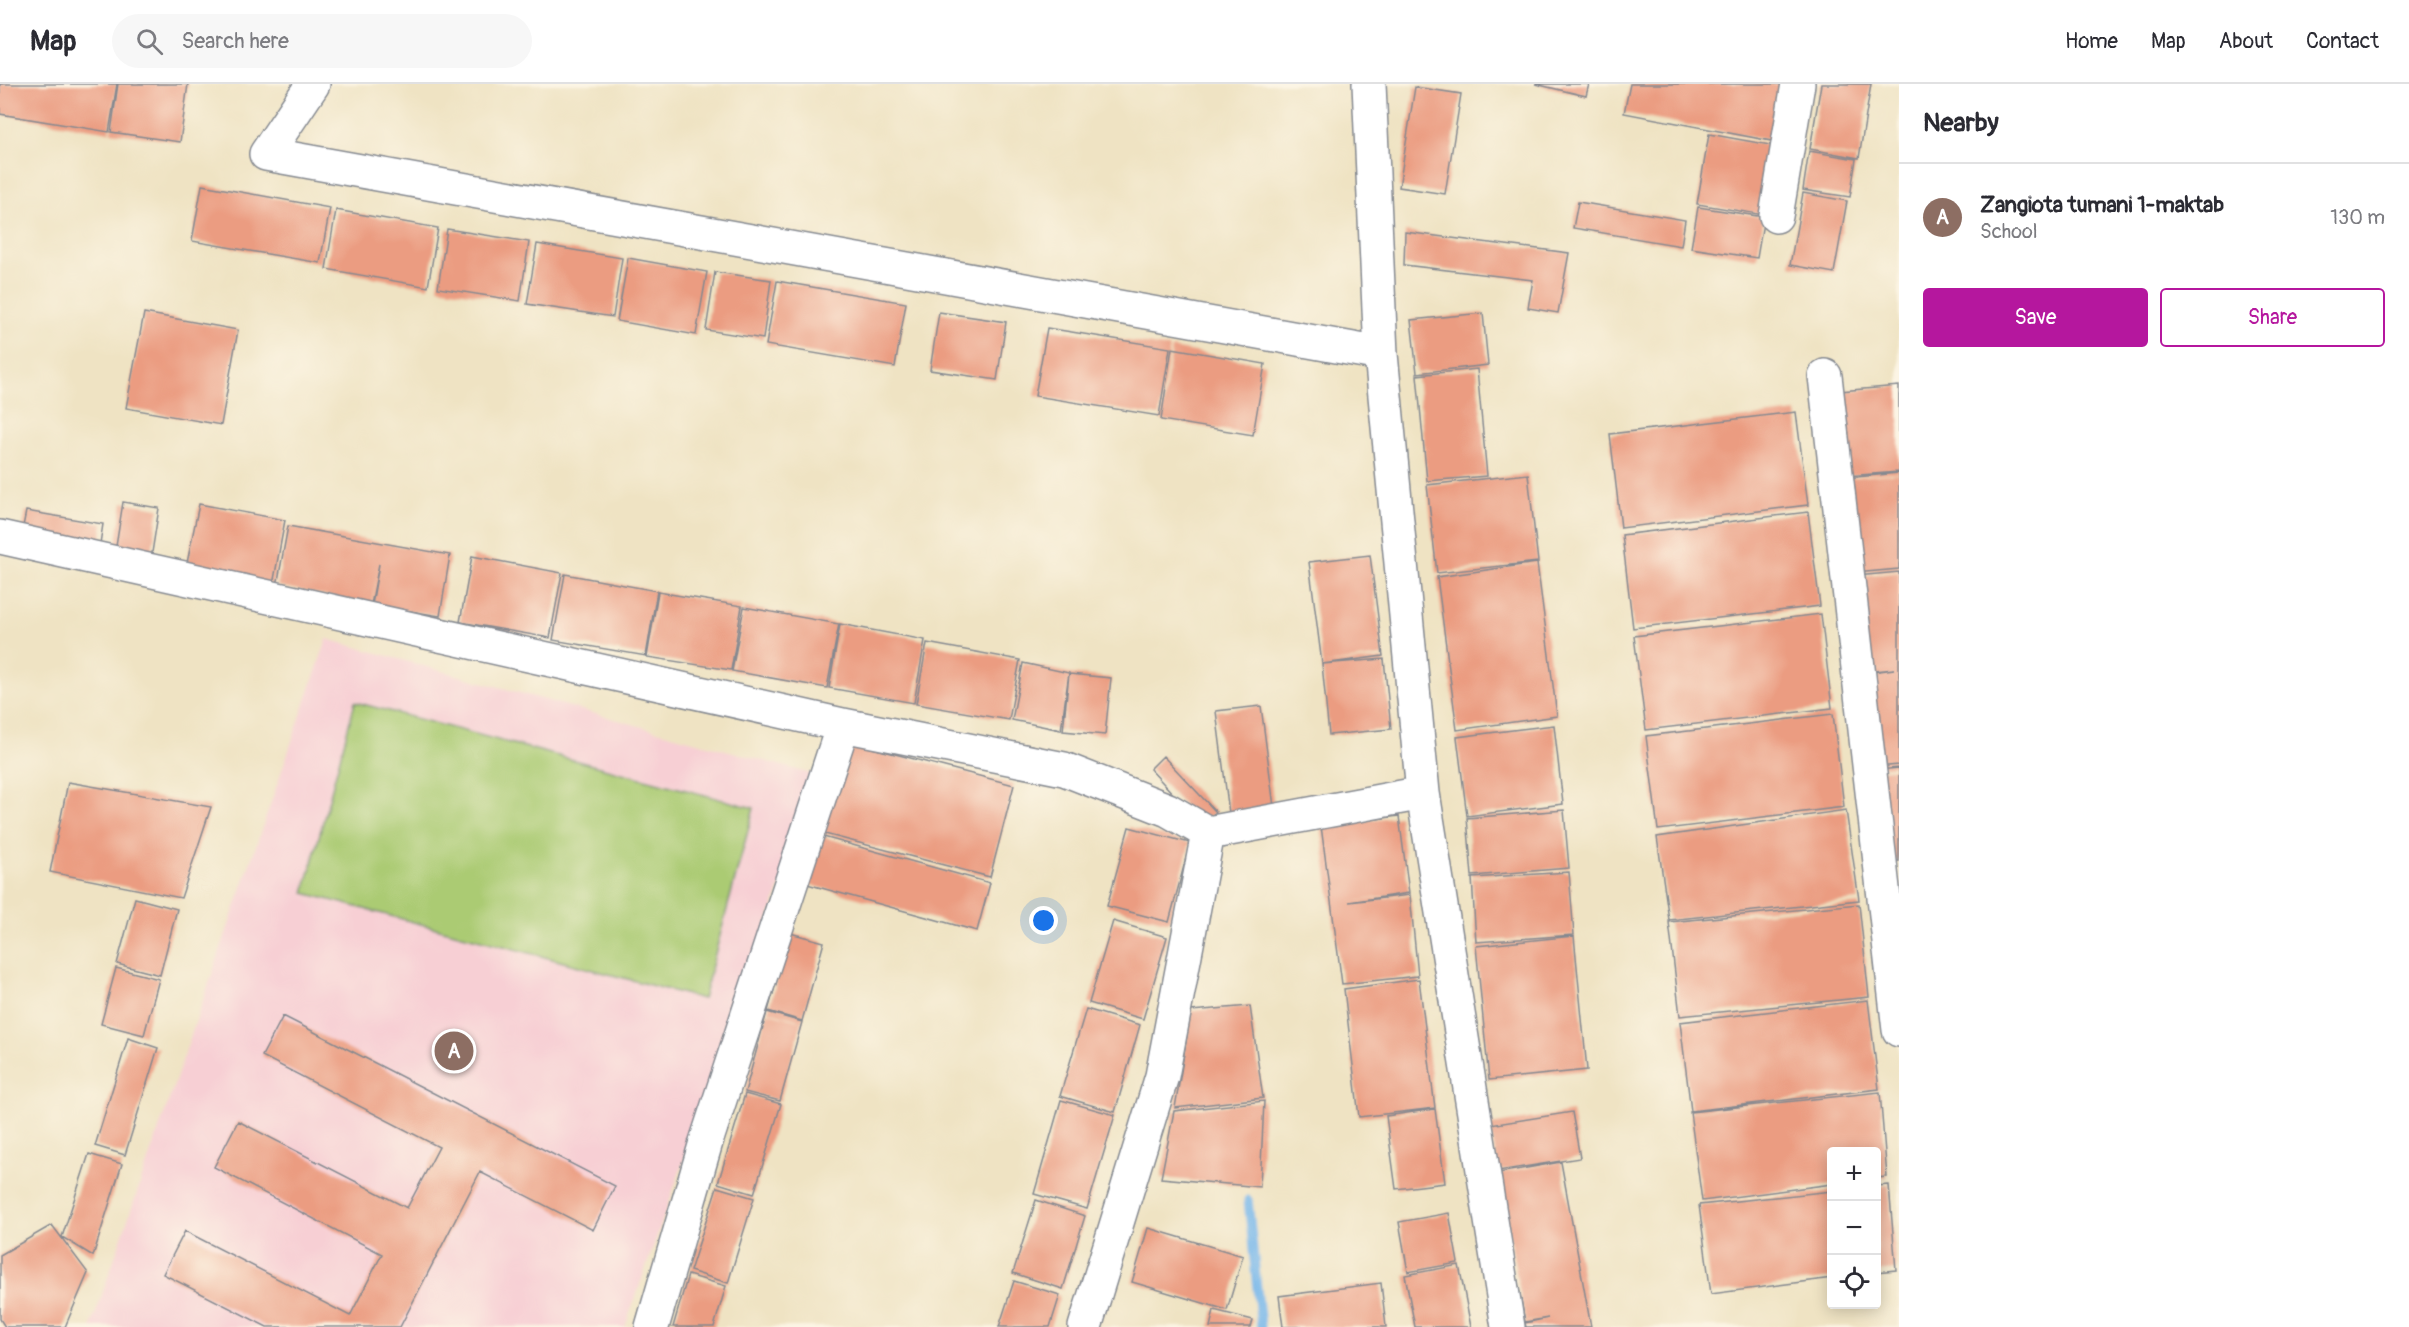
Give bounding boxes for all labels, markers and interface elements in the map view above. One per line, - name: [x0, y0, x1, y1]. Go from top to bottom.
- search box: [112, 14, 532, 68]
- text: Map: [30, 24, 76, 59]
- icon: search: [133, 25, 166, 58]
- text: Search here: [181, 27, 289, 55]
- text: Home: [2065, 28, 2118, 55]
- text: Map: [2151, 28, 2186, 55]
- text: About: [2219, 28, 2273, 55]
- text: Contact: [2306, 28, 2379, 55]
- text: Nearby: [1923, 107, 1999, 139]
- text: Zangiota tumani 1-maktab: [1980, 191, 2224, 219]
- text: A: [1936, 205, 1949, 230]
- text: 130 m: [2330, 205, 2385, 230]
- text: School: [1980, 219, 2037, 244]
- button: Save: [1923, 288, 2148, 347]
- button: Share: [2160, 288, 2385, 347]
- your location: [1029, 906, 1058, 935]
- pin: A: [434, 1028, 474, 1074]
- map controls: [1827, 1147, 1881, 1309]
- button: +: [1827, 1147, 1881, 1201]
- button: −: [1827, 1201, 1881, 1255]
- button: locate: [1827, 1255, 1881, 1309]

